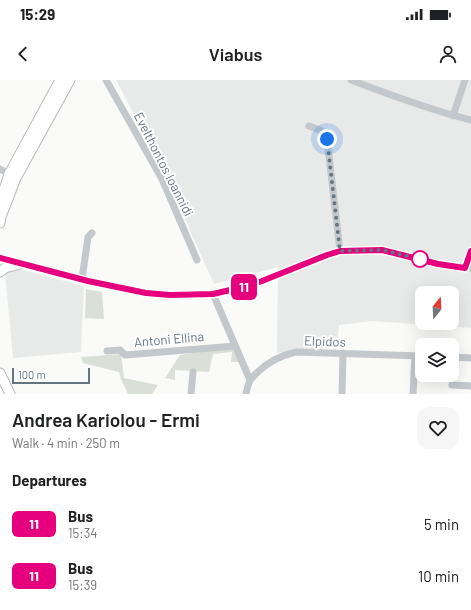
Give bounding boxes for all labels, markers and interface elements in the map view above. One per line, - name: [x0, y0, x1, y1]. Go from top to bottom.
- text: 15:29: [20, 5, 55, 23]
- icon: back: [12, 43, 34, 65]
- text: Viabus: [209, 43, 262, 65]
- icon: person: [437, 43, 459, 65]
- street label: Evelthontos Ioannidi: [131, 109, 197, 219]
- your location: [317, 129, 337, 149]
- unlabelled marker: [411, 250, 429, 268]
- line badge: 11: [226, 274, 262, 300]
- text: 11: [239, 278, 249, 295]
- north arrow: [415, 286, 459, 330]
- map controls: [415, 286, 459, 382]
- street label: Antoni Ellina: [133, 328, 205, 350]
- street label: Elpidos: [304, 332, 346, 350]
- button: layers: [415, 338, 459, 382]
- scale bar: [12, 366, 90, 385]
- text: 100 m: [18, 368, 46, 381]
- button: heart: [417, 407, 459, 449]
- text: Andrea Kariolou - Ermi: [12, 408, 200, 431]
- text: Walk · 4 min · 250 m: [12, 435, 120, 451]
- text: Departures: [12, 471, 87, 489]
- text: Bus: [68, 507, 93, 525]
- text: 11: [29, 515, 39, 532]
- text: 5 min: [424, 515, 459, 533]
- text: 15:34: [68, 525, 98, 541]
- text: Bus: [68, 559, 93, 577]
- text: 11: [29, 567, 39, 584]
- text: 10 min: [418, 567, 459, 585]
- text: 15:39: [68, 577, 97, 593]

